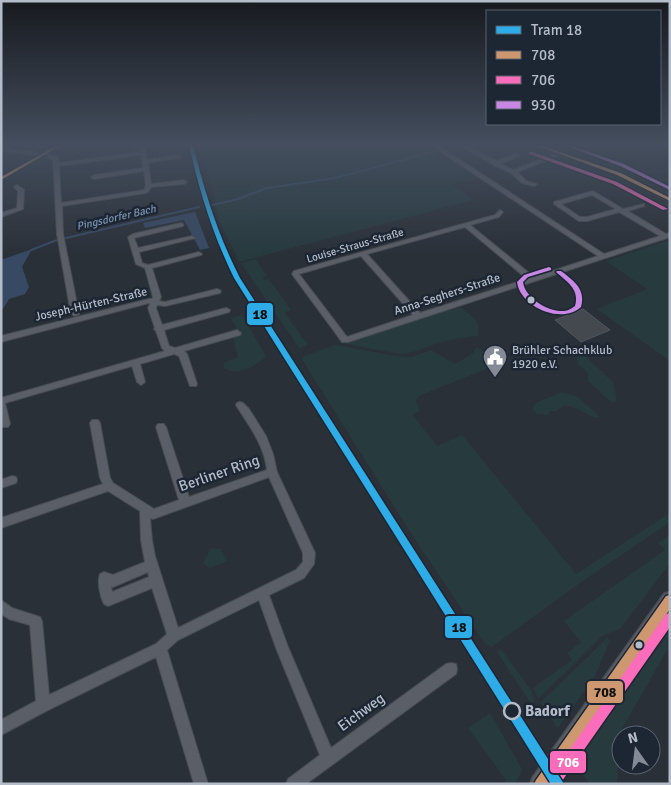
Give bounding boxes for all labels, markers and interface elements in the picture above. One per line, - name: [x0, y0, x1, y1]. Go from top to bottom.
- legend: [486, 10, 661, 125]
- text: Tram 18: [531, 21, 582, 39]
- text: 708: [531, 46, 555, 64]
- text: 706: [531, 71, 555, 89]
- text: 930: [531, 96, 555, 114]
- water label: Pingsdorfer Bach: [75, 202, 158, 233]
- street label: Louise-Straus-Straße: [305, 225, 405, 266]
- street label: Anna-Seghers-Straße: [392, 270, 502, 319]
- street label: Joseph-Hürten-Straße: [33, 284, 149, 325]
- unlabelled marker: [526, 295, 536, 305]
- line badge: 18: [246, 302, 274, 326]
- text: 18: [252, 306, 268, 323]
- place label: Brühler Schachklub 1920 e.V.: [512, 343, 612, 372]
- public building icon: Brühler Schachklub 1920 e.V.: [482, 344, 508, 378]
- street label: Berliner Ring: [176, 451, 262, 495]
- line badge: 18: [444, 615, 473, 639]
- text: 18: [451, 619, 467, 636]
- unlabelled marker: [634, 640, 644, 650]
- line badge: 708: [586, 680, 624, 704]
- text: 708: [594, 684, 617, 701]
- street label: Eichweg: [334, 689, 388, 735]
- marker: Badorf: [503, 702, 521, 720]
- place label: Badorf: [525, 702, 571, 720]
- north arrow: [611, 725, 661, 775]
- text: N: [626, 728, 640, 747]
- line badge: 706: [549, 750, 587, 774]
- text: 706: [557, 754, 580, 771]

